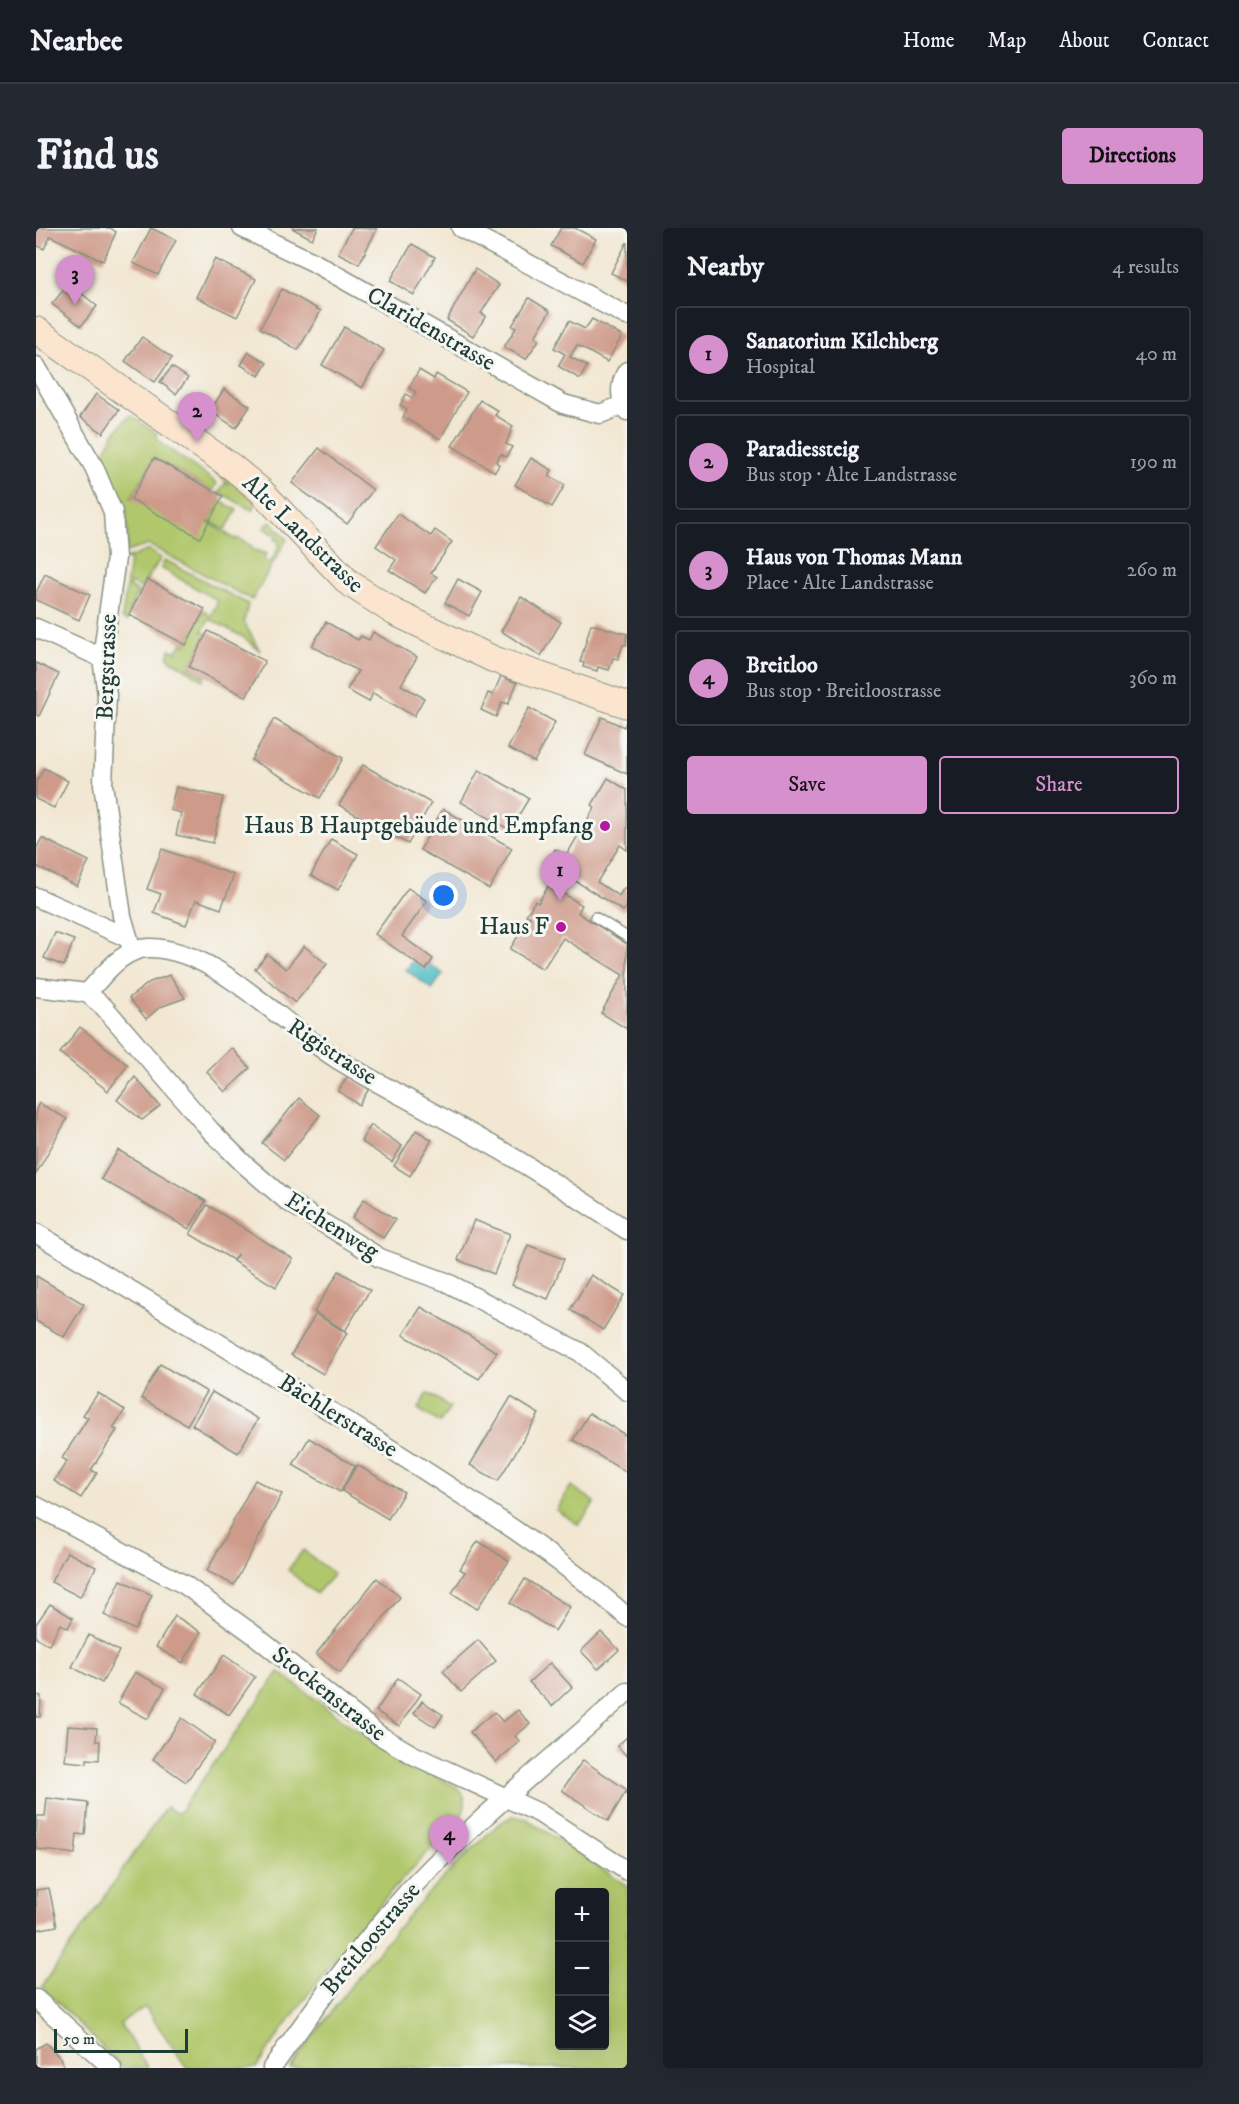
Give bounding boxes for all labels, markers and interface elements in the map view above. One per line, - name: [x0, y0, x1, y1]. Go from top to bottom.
- text: Nearbee: [30, 24, 123, 59]
- text: Home: [903, 28, 955, 54]
- text: Map: [988, 28, 1026, 54]
- text: About: [1059, 28, 1110, 54]
- text: Contact: [1143, 28, 1209, 54]
- button: Directions: [1062, 128, 1203, 184]
- text: Find us: [36, 130, 159, 182]
- text: Nearby: [687, 251, 764, 284]
- text: 4 results: [1112, 255, 1179, 280]
- pin: 3: [56, 256, 94, 305]
- street label: Claridenstrasse: [361, 280, 501, 378]
- text: Sanatorium Kilchberg: [746, 328, 938, 355]
- text: 1: [705, 342, 712, 367]
- text: 40 m: [1135, 342, 1177, 367]
- text: Hospital: [746, 355, 815, 380]
- pin: 2: [178, 392, 216, 442]
- text: Paradiessteig: [746, 436, 859, 463]
- text: 2: [704, 450, 713, 475]
- text: 190 m: [1130, 450, 1177, 475]
- text: Bus stop · Alte Landstrasse: [746, 463, 957, 488]
- street label: Alte Landstrasse: [236, 468, 370, 600]
- text: Haus von Thomas Mann: [746, 544, 962, 571]
- text: 3: [705, 558, 712, 583]
- text: 260 m: [1127, 558, 1177, 583]
- text: Place · Alte Landstrasse: [746, 571, 934, 596]
- street label: Bergstrasse: [90, 613, 124, 721]
- text: Breitloo: [746, 652, 818, 679]
- text: 4: [703, 666, 714, 691]
- text: 360 m: [1129, 666, 1177, 691]
- text: Bus stop · Breitloostrasse: [746, 679, 941, 704]
- button: Save: [687, 756, 927, 814]
- button: Share: [939, 756, 1179, 814]
- place label: Haus B Hauptgebäude und Empfang: [244, 811, 593, 841]
- marker: Haus B Hauptgebäude und Empfang: [598, 819, 612, 833]
- pin: 1: [540, 852, 580, 901]
- your location: [429, 881, 458, 910]
- place label: Haus F: [479, 912, 549, 942]
- marker: Haus F: [554, 920, 568, 934]
- street label: Rigistrasse: [282, 1012, 382, 1092]
- street label: Eichenweg: [279, 1185, 385, 1267]
- street label: Bächlerstrasse: [273, 1367, 403, 1465]
- street label: Stockenstrasse: [266, 1640, 392, 1748]
- pin: 4: [430, 1816, 468, 1865]
- street label: Breitloostrasse: [315, 1876, 427, 2002]
- map controls: [555, 1888, 609, 2050]
- button: +: [555, 1888, 609, 1942]
- button: −: [555, 1942, 609, 1996]
- button: layers: [555, 1996, 609, 2050]
- scale bar: [54, 2026, 188, 2054]
- text: 50 m: [63, 2029, 95, 2049]

